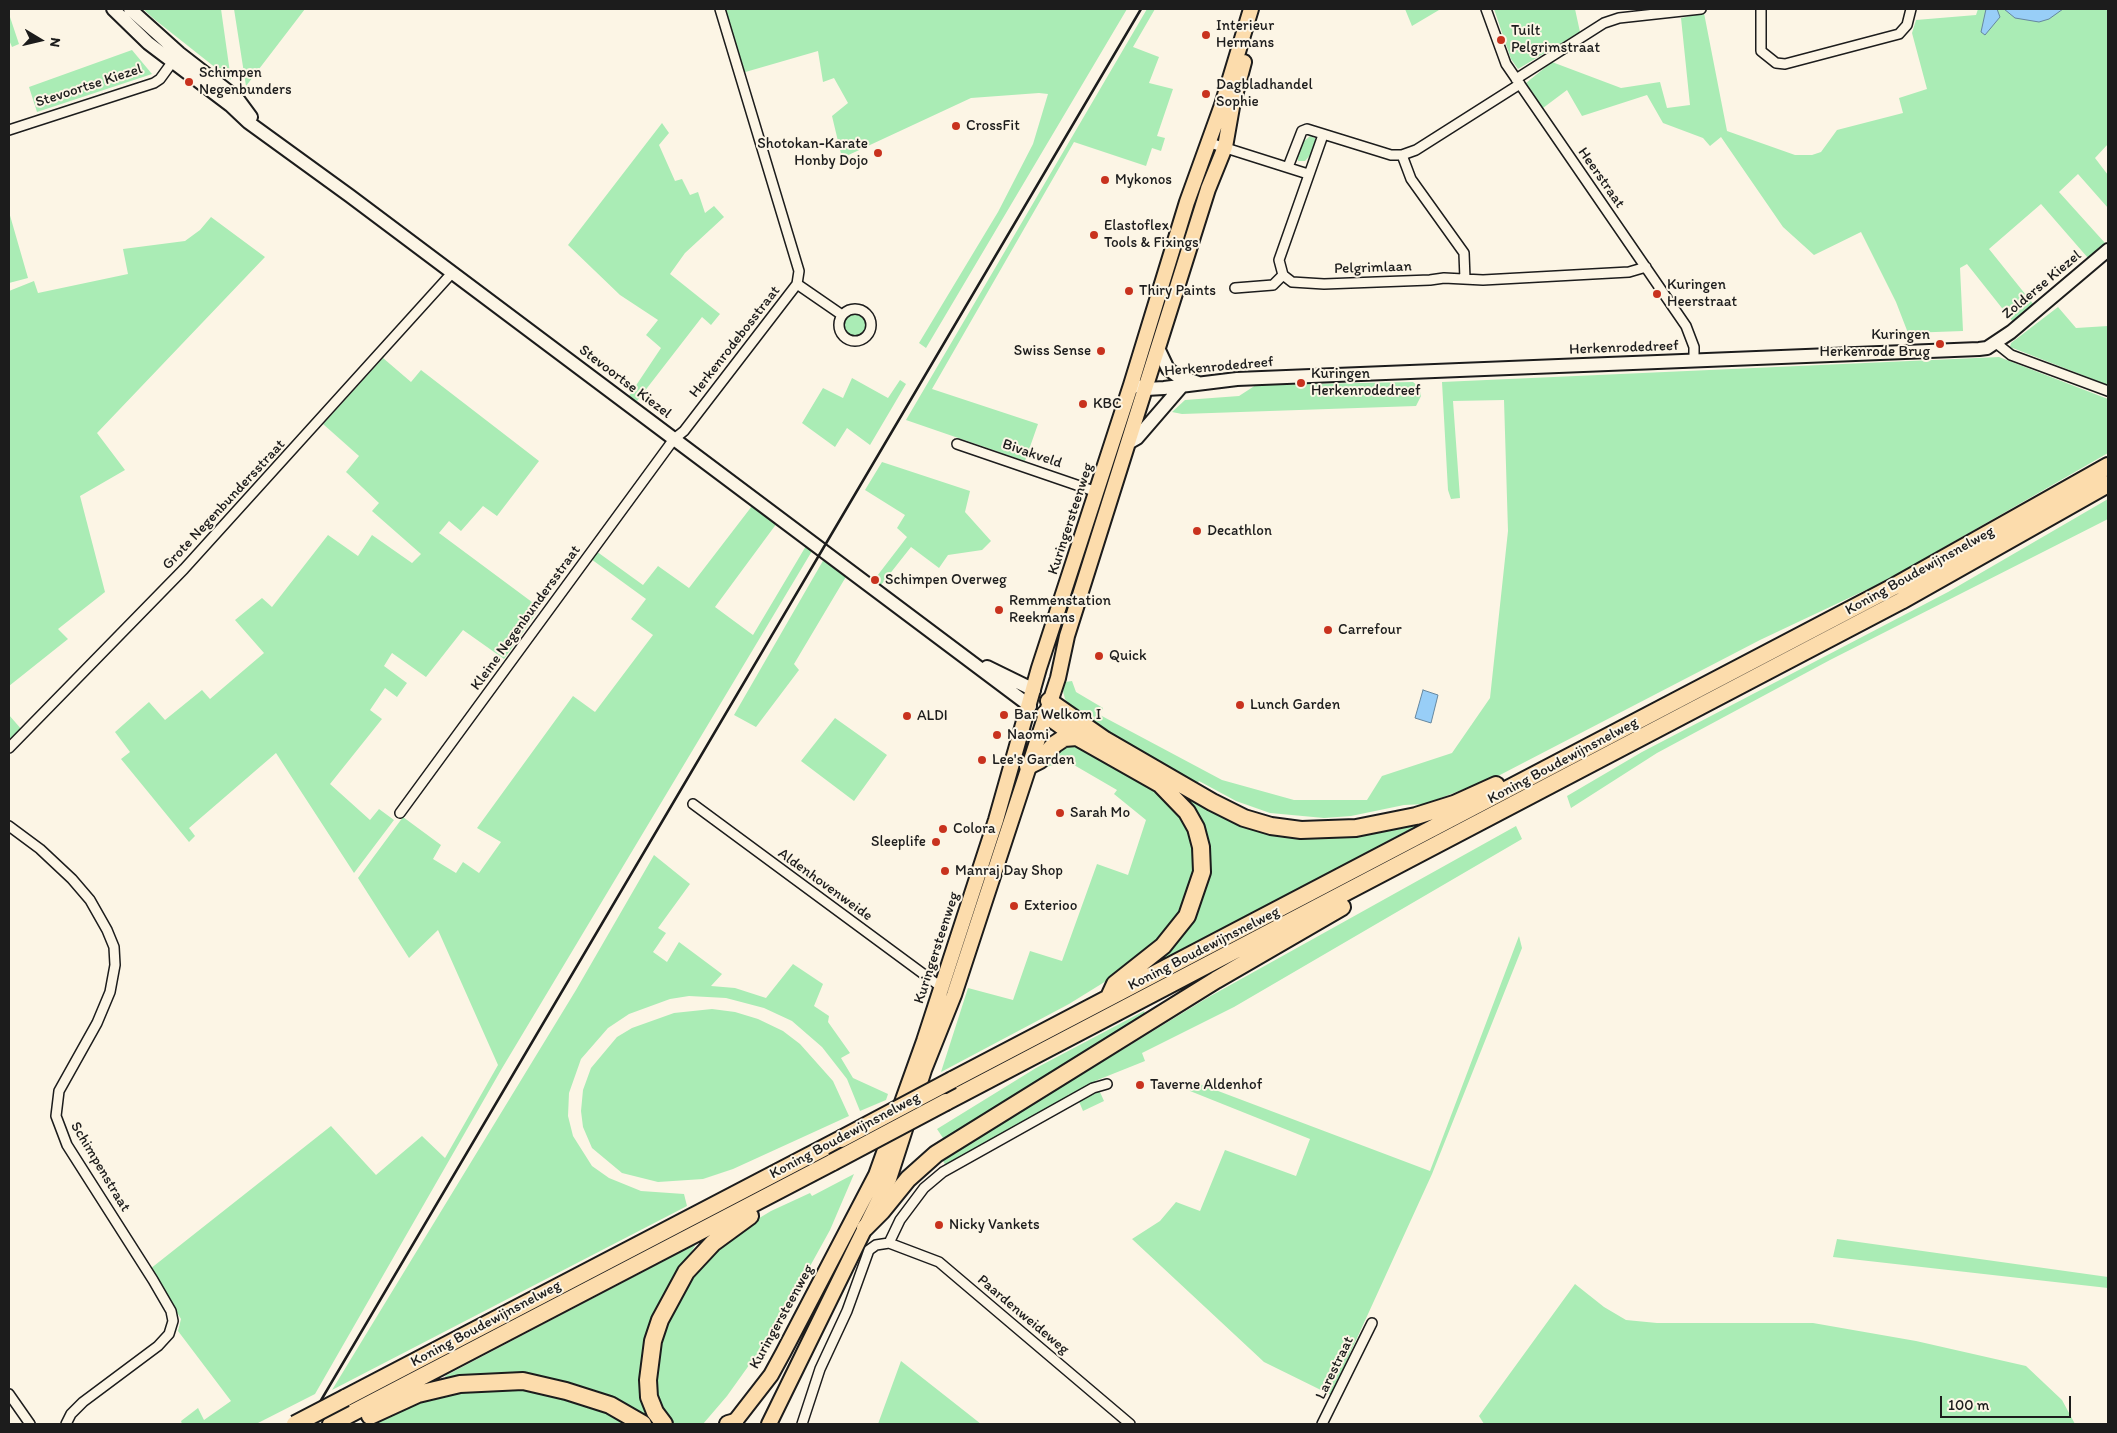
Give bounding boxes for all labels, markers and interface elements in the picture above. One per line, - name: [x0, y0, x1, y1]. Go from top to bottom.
- north arrow: [15, 15, 65, 65]
- place label: Interieur Hermans: [1216, 17, 1274, 52]
- place label: Tuilt Pelgrimstraat: [1511, 22, 1600, 57]
- marker: Interieur Hermans: [1200, 29, 1212, 41]
- marker: Tuilt Pelgrimstraat: [1495, 34, 1507, 46]
- text: N: [46, 36, 64, 48]
- street label: Stevoortse Kiezel: [33, 60, 145, 112]
- place label: Schimpen Negenbunders: [199, 64, 292, 99]
- marker: Schimpen Negenbunders: [183, 76, 195, 88]
- place label: Dagbladhandel Sophie: [1216, 76, 1313, 111]
- marker: Dagbladhandel Sophie: [1200, 88, 1212, 100]
- place label: CrossFit: [966, 117, 1020, 135]
- marker: CrossFit: [950, 120, 962, 132]
- place label: Shotokan-Karate Honby Dojo: [757, 135, 868, 170]
- street label: Heerstraat: [1574, 144, 1628, 212]
- marker: Shotokan-Karate Honby Dojo: [872, 147, 884, 159]
- place label: Mykonos: [1115, 171, 1172, 189]
- marker: Mykonos: [1099, 174, 1111, 186]
- place label: Elastoflex Tools & Fixings: [1104, 217, 1199, 252]
- marker: Elastoflex Tools & Fixings: [1088, 229, 1100, 241]
- street label: Zolderse Kiezel: [1999, 247, 2085, 323]
- street label: Pelgrimlaan: [1334, 258, 1412, 278]
- place label: Kuringen Heerstraat: [1667, 276, 1737, 311]
- street label: Herkenrodebosstraat: [686, 282, 784, 402]
- place label: Thiry Paints: [1139, 282, 1216, 300]
- marker: Thiry Paints: [1123, 285, 1135, 297]
- marker: Kuringen Heerstraat: [1651, 288, 1663, 300]
- place label: Kuringen Herkenrode Brug: [1820, 326, 1930, 361]
- street label: Herkenrodedreef: [1569, 337, 1679, 359]
- marker: Kuringen Herkenrode Brug: [1934, 338, 1946, 350]
- street label: Stevoortse Kiezel: [575, 341, 675, 423]
- place label: Swiss Sense: [1014, 342, 1091, 360]
- marker: Swiss Sense: [1095, 345, 1107, 357]
- street label: Herkenrodedreef: [1164, 353, 1274, 381]
- place label: Kuringen Herkenrodedreef: [1311, 365, 1421, 400]
- marker: Kuringen Herkenrodedreef: [1295, 377, 1307, 389]
- place label: KBC: [1093, 395, 1122, 413]
- marker: KBC: [1077, 398, 1089, 410]
- street label: Bivakveld: [1000, 435, 1064, 473]
- street label: Grote Negenbundersstraat: [159, 436, 289, 574]
- street label: Kuringersteenweg: [1044, 461, 1098, 577]
- place label: Decathlon: [1207, 522, 1272, 540]
- street label: Koning Boudewijnsnelweg: [1842, 523, 1998, 619]
- marker: Decathlon: [1191, 525, 1203, 537]
- street label: Kleine Negenbundersstraat: [467, 542, 585, 694]
- place label: Schimpen Overweg: [885, 571, 1007, 589]
- marker: Schimpen Overweg: [869, 574, 881, 586]
- place label: Remmenstation Reekmans: [1009, 592, 1111, 627]
- marker: Remmenstation Reekmans: [993, 604, 1005, 616]
- place label: Carrefour: [1338, 621, 1402, 639]
- marker: Carrefour: [1322, 624, 1334, 636]
- place label: Quick: [1109, 647, 1147, 665]
- marker: Quick: [1093, 650, 1105, 662]
- place label: Lunch Garden: [1250, 696, 1340, 714]
- marker: Lunch Garden: [1234, 699, 1246, 711]
- place label: Bar Welkom I: [1014, 706, 1101, 724]
- place label: ALDI: [917, 707, 948, 725]
- marker: Bar Welkom I: [998, 709, 1010, 721]
- marker: ALDI: [901, 710, 913, 722]
- street label: Koning Boudewijnsnelweg: [1485, 714, 1641, 808]
- place label: Naomi: [1007, 726, 1049, 744]
- marker: Naomi: [991, 729, 1003, 741]
- place label: Lee's Garden: [992, 751, 1074, 769]
- marker: Lee's Garden: [976, 754, 988, 766]
- place label: Sarah Mo: [1070, 804, 1130, 822]
- marker: Sarah Mo: [1054, 807, 1066, 819]
- place label: Colora: [953, 820, 996, 838]
- marker: Colora: [937, 823, 949, 835]
- place label: Sleeplife: [871, 833, 926, 851]
- marker: Sleeplife: [930, 836, 942, 848]
- street label: Aldenhovenweide: [774, 845, 876, 925]
- place label: Manraj Day Shop: [955, 862, 1063, 880]
- marker: Manraj Day Shop: [939, 865, 951, 877]
- street label: Kuringersteenweg: [910, 890, 964, 1006]
- place label: Exterioo: [1024, 897, 1077, 915]
- marker: Exterioo: [1008, 900, 1020, 912]
- street label: Koning Boudewijnsnelweg: [1125, 903, 1283, 995]
- place label: Taverne Aldenhof: [1150, 1076, 1262, 1094]
- marker: Taverne Aldenhof: [1134, 1079, 1146, 1091]
- street label: Koning Boudewijnsnelweg: [767, 1089, 923, 1183]
- street label: Schimpenstraat: [66, 1119, 134, 1215]
- place label: Nicky Vankets: [949, 1216, 1040, 1234]
- marker: Nicky Vankets: [933, 1219, 945, 1231]
- street label: Kuringersteenweg: [746, 1262, 818, 1372]
- street label: Paardenweideweg: [973, 1271, 1073, 1359]
- street label: Koning Boudewijnsnelweg: [408, 1277, 564, 1371]
- street label: Larestraat: [1312, 1334, 1358, 1402]
- scale bar: [1942, 1386, 2073, 1418]
- text: 100 m: [1948, 1396, 1989, 1414]

